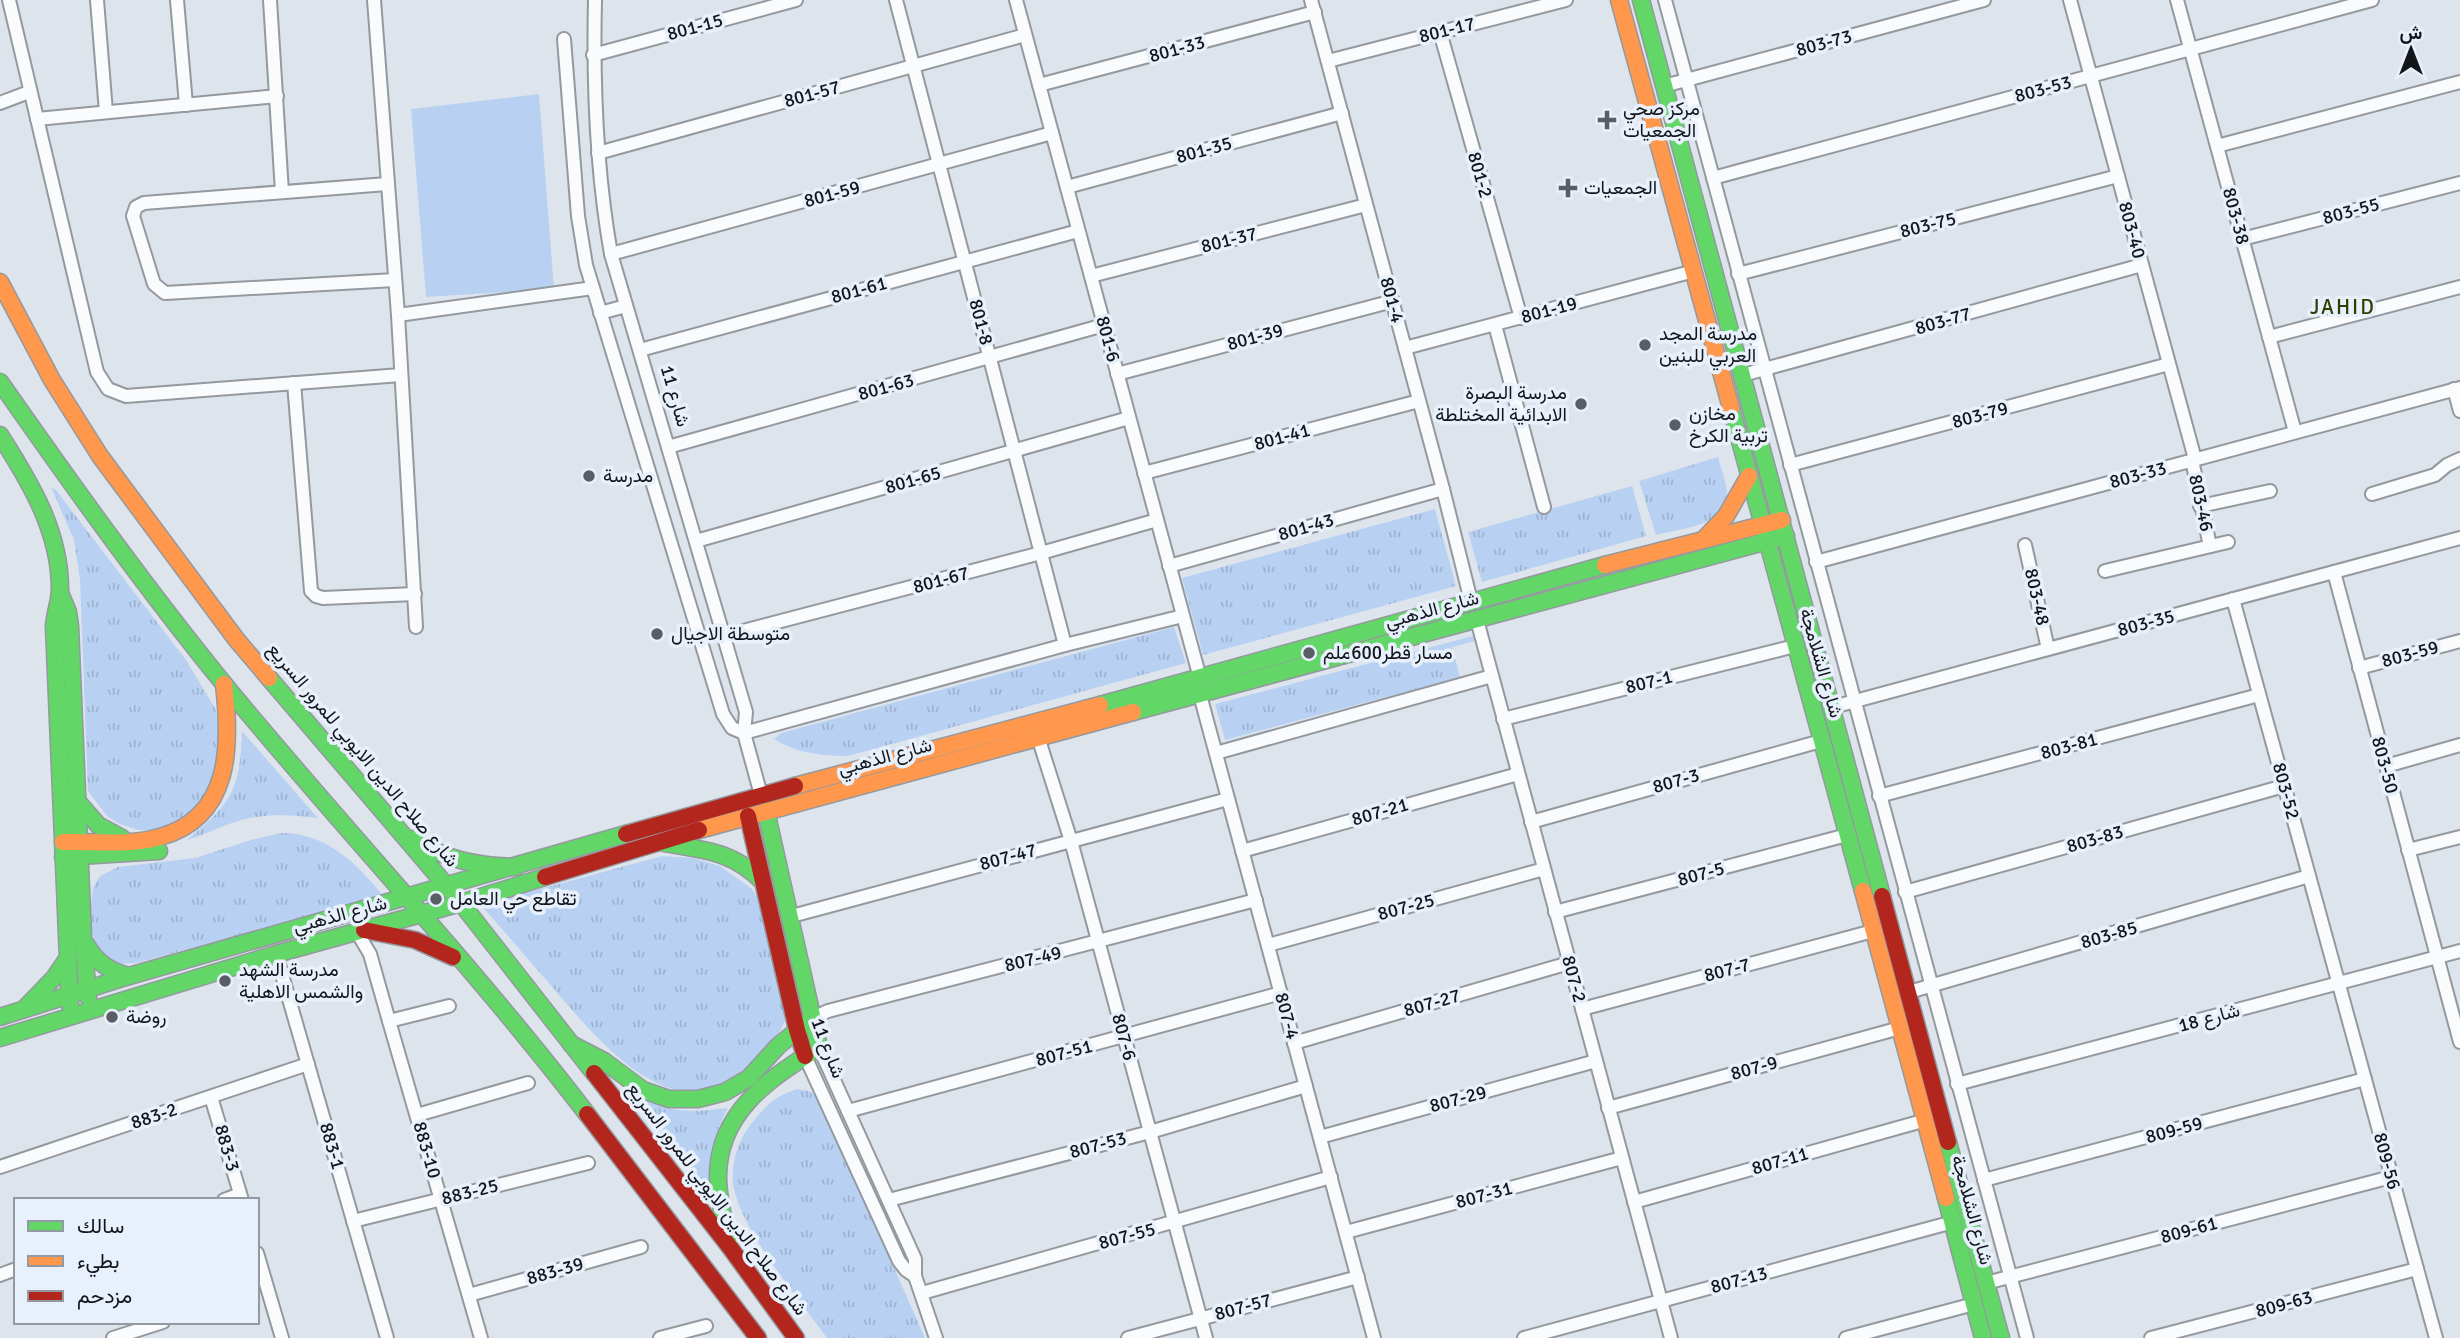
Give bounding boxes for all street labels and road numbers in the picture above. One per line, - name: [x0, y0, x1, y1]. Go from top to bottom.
- street label: 801-15: [664, 8, 726, 46]
- street label: 801-17: [1416, 11, 1478, 49]
- street label: 803-73: [1793, 24, 1855, 62]
- street label: 801-33: [1146, 30, 1208, 68]
- street label: 803-53: [2012, 70, 2074, 108]
- street label: 801-57: [781, 75, 843, 113]
- street label: 801-35: [1173, 131, 1235, 169]
- street label: 801-2: [1462, 149, 1498, 201]
- street label: 801-59: [801, 175, 863, 213]
- street label: 803-38: [2217, 185, 2255, 247]
- street label: 803-55: [2320, 192, 2382, 230]
- street label: 803-40: [2113, 199, 2151, 261]
- street label: 803-75: [1897, 206, 1959, 244]
- street label: 801-37: [1198, 221, 1260, 259]
- street label: 801-61: [828, 271, 890, 309]
- street label: 801-4: [1374, 274, 1410, 326]
- street label: 801-19: [1518, 291, 1580, 329]
- street label: 801-8: [963, 296, 999, 348]
- street label: 803-77: [1912, 302, 1974, 340]
- street label: 801-6: [1090, 313, 1126, 365]
- street label: 801-39: [1224, 318, 1286, 356]
- street label: شارع 11: [655, 362, 695, 430]
- street label: 801-63: [855, 368, 917, 406]
- street label: 803-79: [1949, 396, 2011, 434]
- street label: 801-41: [1251, 418, 1313, 456]
- street label: 803-33: [2107, 456, 2169, 494]
- street label: 801-65: [882, 461, 944, 499]
- street label: 803-46: [2183, 472, 2219, 534]
- street label: 801-43: [1275, 508, 1337, 546]
- street label: 801-67: [910, 561, 972, 599]
- street label: 803-48: [2019, 566, 2055, 628]
- street label: شارع الذهبي: [1382, 586, 1482, 637]
- street label: 803-35: [2115, 604, 2177, 642]
- street label: شارع الشلامجة: [1794, 606, 1848, 720]
- street label: 803-59: [2379, 635, 2441, 673]
- street label: شارع صلاح الدين الايوبي للمرور السريع: [260, 638, 464, 874]
- street label: 807-1: [1623, 665, 1675, 699]
- street label: 803-81: [2038, 727, 2100, 765]
- street label: شارع الذهبي: [835, 733, 935, 784]
- street label: 803-50: [2366, 734, 2404, 796]
- street label: 803-52: [2267, 760, 2305, 822]
- street label: 807-3: [1650, 763, 1702, 799]
- street label: 807-21: [1349, 792, 1411, 832]
- street label: 803-83: [2064, 819, 2126, 859]
- street label: 807-47: [977, 838, 1039, 876]
- street label: 807-5: [1675, 856, 1727, 892]
- street label: 807-25: [1375, 888, 1437, 926]
- street label: شارع الذهبي: [290, 891, 390, 942]
- street label: 803-85: [2078, 915, 2140, 955]
- street label: 807-49: [1002, 940, 1064, 978]
- street label: 807-7: [1701, 952, 1753, 988]
- street label: 807-2: [1556, 953, 1592, 1005]
- street label: 807-27: [1401, 983, 1463, 1023]
- street label: 807-4: [1269, 990, 1305, 1042]
- street label: شارع 18: [2175, 998, 2243, 1038]
- street label: 807-6: [1106, 1011, 1142, 1063]
- street label: شارع 11: [806, 1014, 850, 1082]
- street label: 807-51: [1033, 1034, 1095, 1072]
- street label: 807-9: [1728, 1050, 1780, 1086]
- street label: شارع صلاح الدين الايوبي للمرور السريع: [619, 1078, 813, 1322]
- street label: 807-29: [1427, 1080, 1489, 1118]
- street label: 883-2: [128, 1097, 180, 1135]
- street label: 809-59: [2143, 1111, 2205, 1149]
- street label: 883-10: [407, 1119, 447, 1181]
- street label: 883-1: [314, 1120, 350, 1172]
- street label: 883-3: [209, 1122, 245, 1174]
- street label: 807-53: [1067, 1126, 1129, 1164]
- street label: 809-56: [2368, 1130, 2406, 1192]
- street label: 807-11: [1749, 1141, 1811, 1181]
- street label: شارع الشلامجة: [1946, 1152, 1998, 1268]
- street label: 883-25: [439, 1173, 501, 1211]
- street label: 807-31: [1453, 1176, 1515, 1214]
- street label: 809-61: [2158, 1211, 2220, 1249]
- street label: 807-55: [1096, 1217, 1158, 1255]
- street label: 883-39: [524, 1251, 586, 1291]
- street label: 807-13: [1708, 1261, 1770, 1299]
- street label: 809-63: [2253, 1285, 2315, 1323]
- street label: 807-57: [1212, 1288, 1274, 1326]

